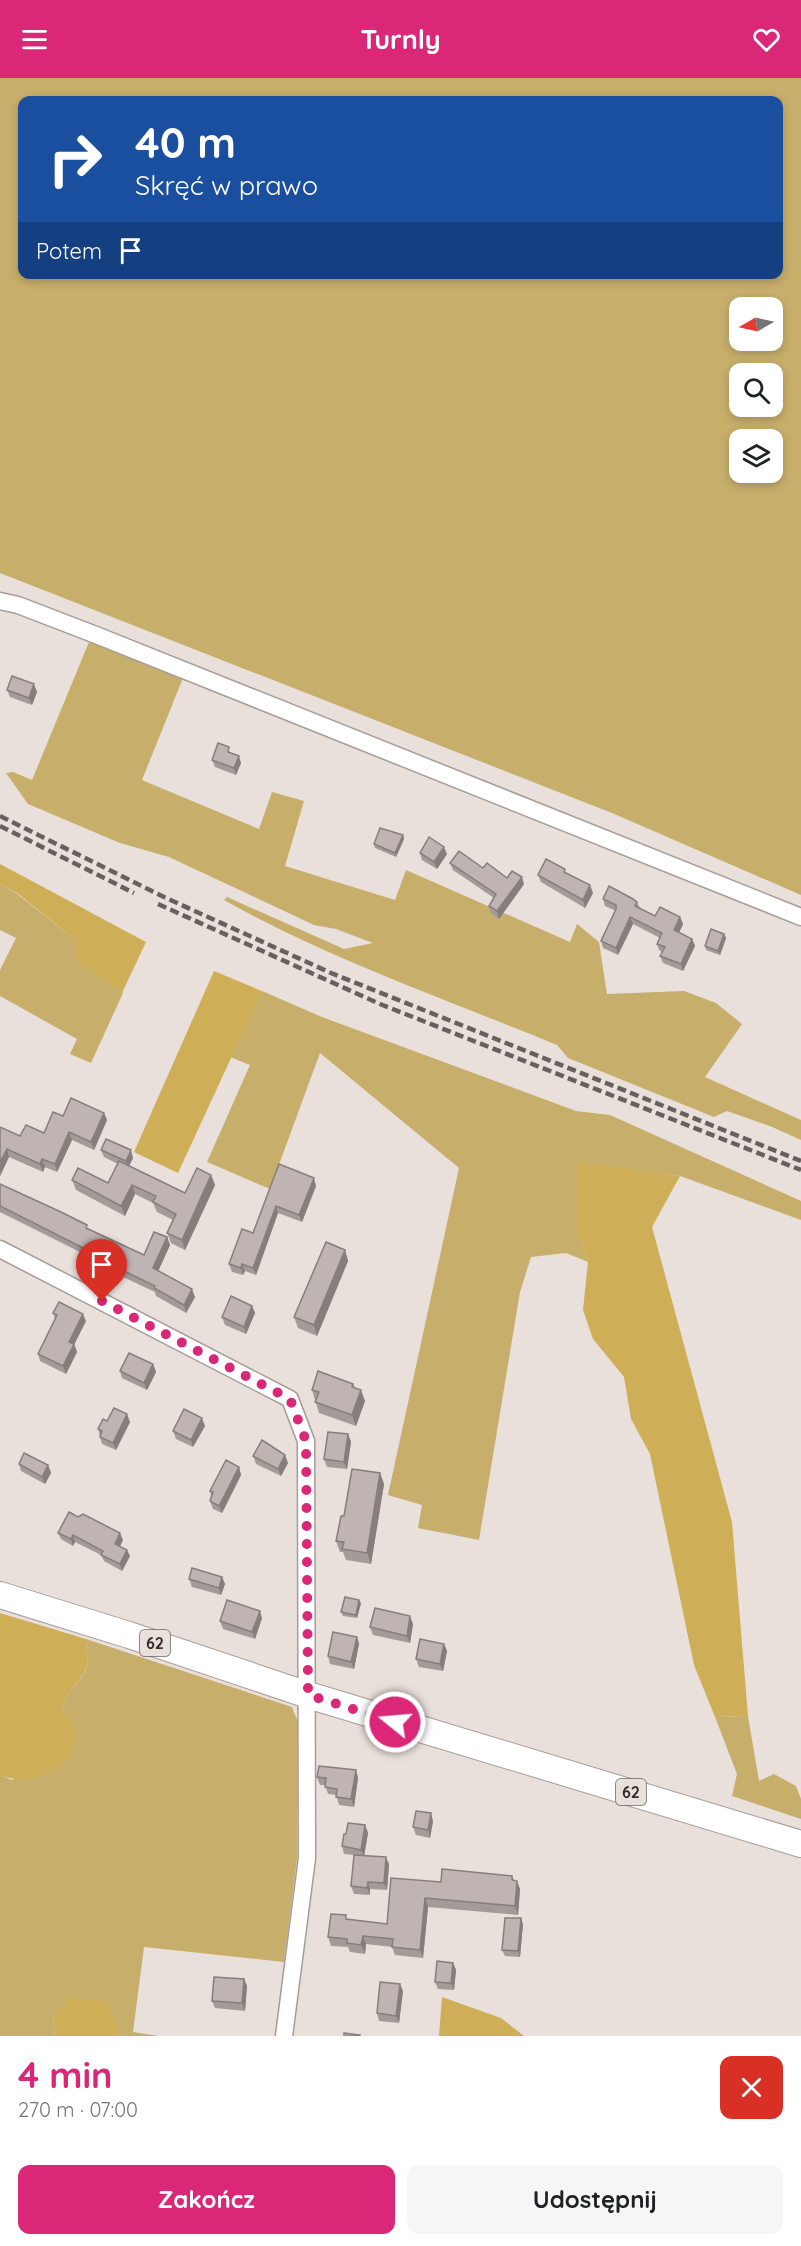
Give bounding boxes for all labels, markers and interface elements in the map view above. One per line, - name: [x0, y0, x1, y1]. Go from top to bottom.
- text: Turnly: [360, 22, 441, 56]
- icon: menu: [18, 23, 51, 56]
- icon: heart: [750, 23, 783, 56]
- text: 40 m: [135, 116, 236, 169]
- icon: right: [36, 120, 114, 198]
- text: Skręć w prawo: [135, 168, 318, 202]
- icon: arrive: [114, 234, 147, 267]
- text: Potem: [36, 237, 102, 265]
- north arrow: [729, 297, 783, 351]
- map controls: [729, 297, 783, 483]
- button: search: [729, 363, 783, 417]
- button: layers: [729, 429, 783, 483]
- pin: [76, 1239, 127, 1301]
- icon: arrive: [85, 1248, 118, 1281]
- road number: 62: [140, 1630, 170, 1656]
- position arrow: [363, 1690, 427, 1754]
- road number: 62: [616, 1779, 646, 1805]
- text: 4 min: [18, 2052, 112, 2097]
- button: close: [720, 2056, 783, 2119]
- text: 270 m · 07:00: [18, 2097, 138, 2122]
- button: Zakończ: [18, 2165, 395, 2234]
- button: Udostępnij: [407, 2165, 783, 2234]

